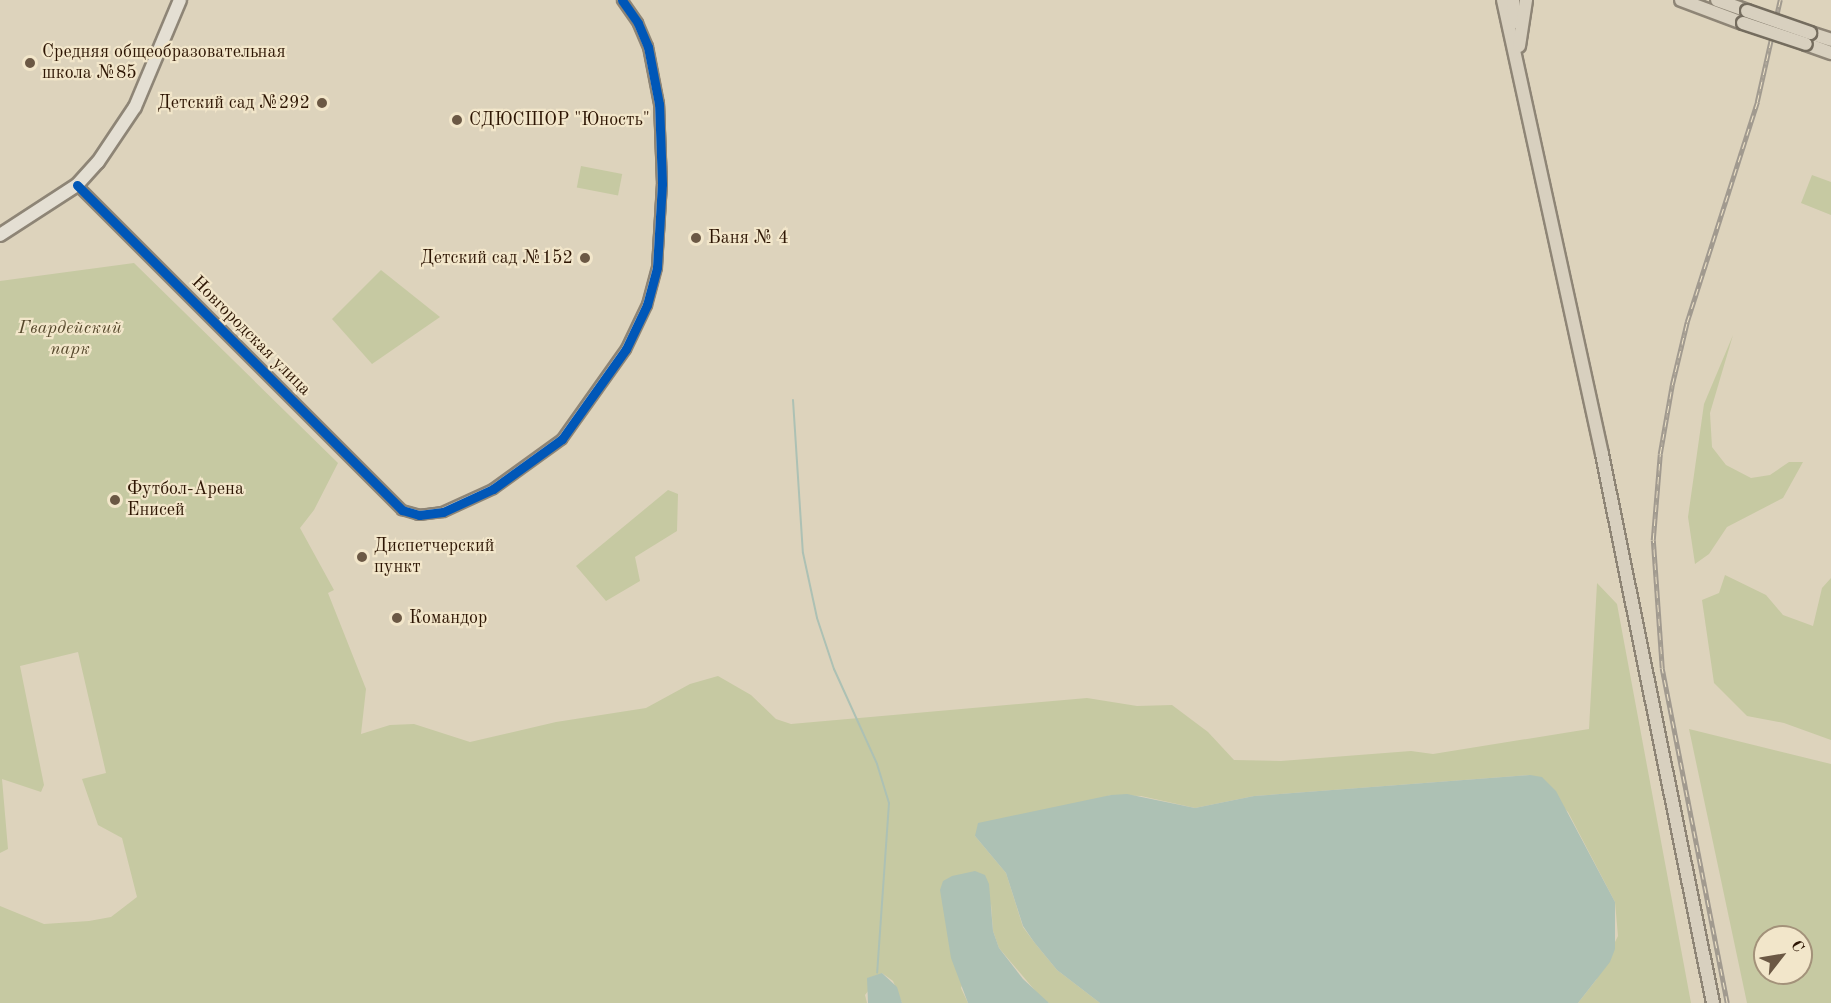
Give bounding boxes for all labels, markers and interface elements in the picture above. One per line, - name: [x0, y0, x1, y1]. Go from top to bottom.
- place label: Средняя общеобразовательная школа №85: [42, 42, 286, 84]
- marker: Средняя общеобразовательная школа №85: [23, 56, 37, 70]
- place label: Детский сад №292: [157, 92, 310, 114]
- marker: Детский сад №292: [315, 96, 329, 110]
- place label: СДЮСШОР "Юность": [469, 109, 650, 131]
- marker: СДЮСШОР "Юность": [450, 113, 464, 127]
- place label: Баня № 4: [708, 227, 789, 249]
- marker: Баня № 4: [689, 231, 703, 245]
- place label: Детский сад №152: [420, 247, 573, 269]
- marker: Детский сад №152: [578, 251, 592, 265]
- street label: Новгородская улица: [187, 272, 315, 400]
- park label: Гвардейский парк: [18, 318, 122, 360]
- place label: Футбол-Арена Енисей: [127, 479, 244, 522]
- marker: Футбол-Арена Енисей: [108, 493, 122, 507]
- place label: Диспетчерский пункт: [374, 536, 494, 578]
- marker: Диспетчерский пункт: [355, 550, 369, 564]
- place label: Командор: [409, 607, 487, 629]
- marker: Командор: [390, 611, 404, 625]
- north arrow: [1753, 925, 1813, 985]
- text: С: [1787, 938, 1806, 955]

